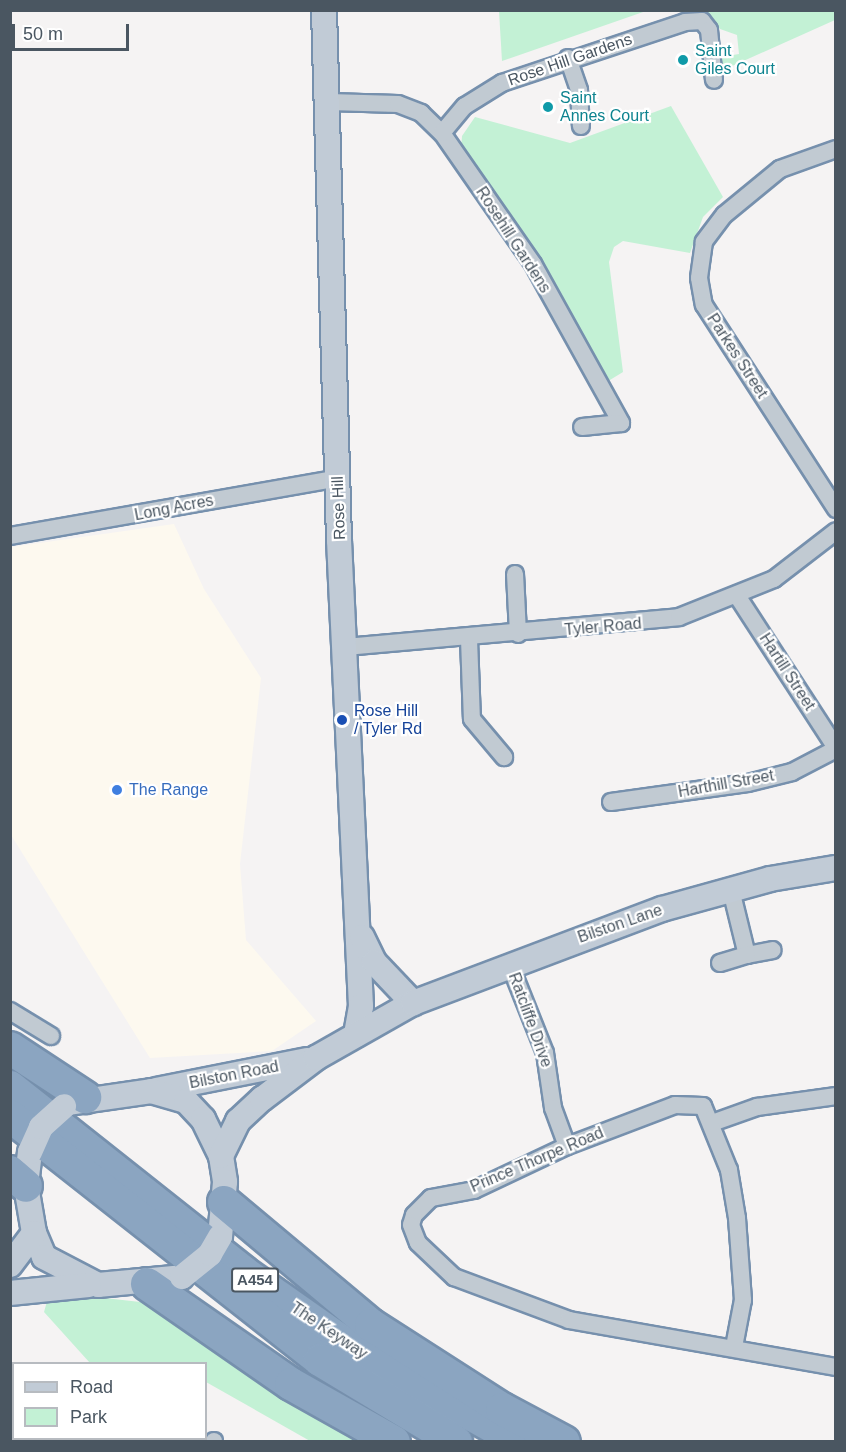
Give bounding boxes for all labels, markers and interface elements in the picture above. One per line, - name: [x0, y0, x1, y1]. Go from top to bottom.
- scale bar: [15, 12, 132, 50]
- text: 50 m: [23, 24, 63, 44]
- street label: Rose Hill Gardens: [505, 30, 635, 90]
- place label: Saint Giles Court: [695, 41, 775, 79]
- marker: Saint Giles Court: [676, 53, 690, 67]
- place label: Saint Annes Court: [560, 88, 649, 126]
- marker: Saint Annes Court: [541, 100, 555, 114]
- street label: Rosehill Gardens: [472, 183, 554, 297]
- street label: Parkes Street: [703, 310, 771, 402]
- street label: Rose Hill: [328, 476, 350, 540]
- street label: Long Acres: [132, 491, 216, 525]
- street label: Tyler Road: [564, 614, 642, 640]
- street label: Hartill Street: [755, 630, 819, 714]
- place label: Rose Hill / Tyler Rd: [354, 701, 422, 739]
- marker: Rose Hill / Tyler Rd: [335, 713, 349, 727]
- street label: Harthill Street: [677, 766, 775, 802]
- place label: The Range: [129, 780, 208, 800]
- marker: The Range: [110, 783, 124, 797]
- street label: Bilston Lane: [575, 901, 665, 947]
- street label: Ratcliffe Drive: [504, 970, 556, 1070]
- street label: Bilston Road: [188, 1057, 280, 1093]
- street label: Prince Thorpe Road: [467, 1123, 607, 1197]
- road number: A454: [231, 1268, 279, 1292]
- street label: The Keyway: [287, 1298, 371, 1364]
- legend: [12, 1362, 207, 1440]
- text: Road: [70, 1377, 113, 1397]
- text: Park: [70, 1407, 107, 1427]

